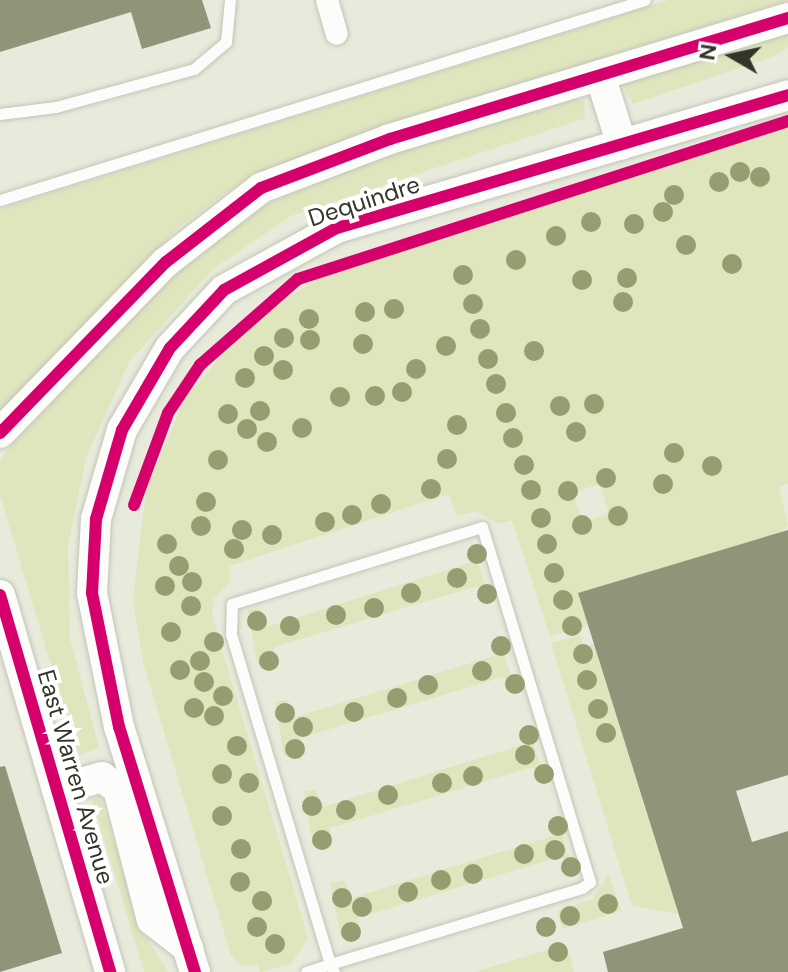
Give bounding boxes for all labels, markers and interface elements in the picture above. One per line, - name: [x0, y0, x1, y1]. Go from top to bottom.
- north arrow: [692, 16, 772, 96]
- text: N: [692, 42, 723, 62]
- street label: Dequindre: [305, 169, 423, 233]
- street label: East Warren Avenue: [32, 666, 120, 888]

